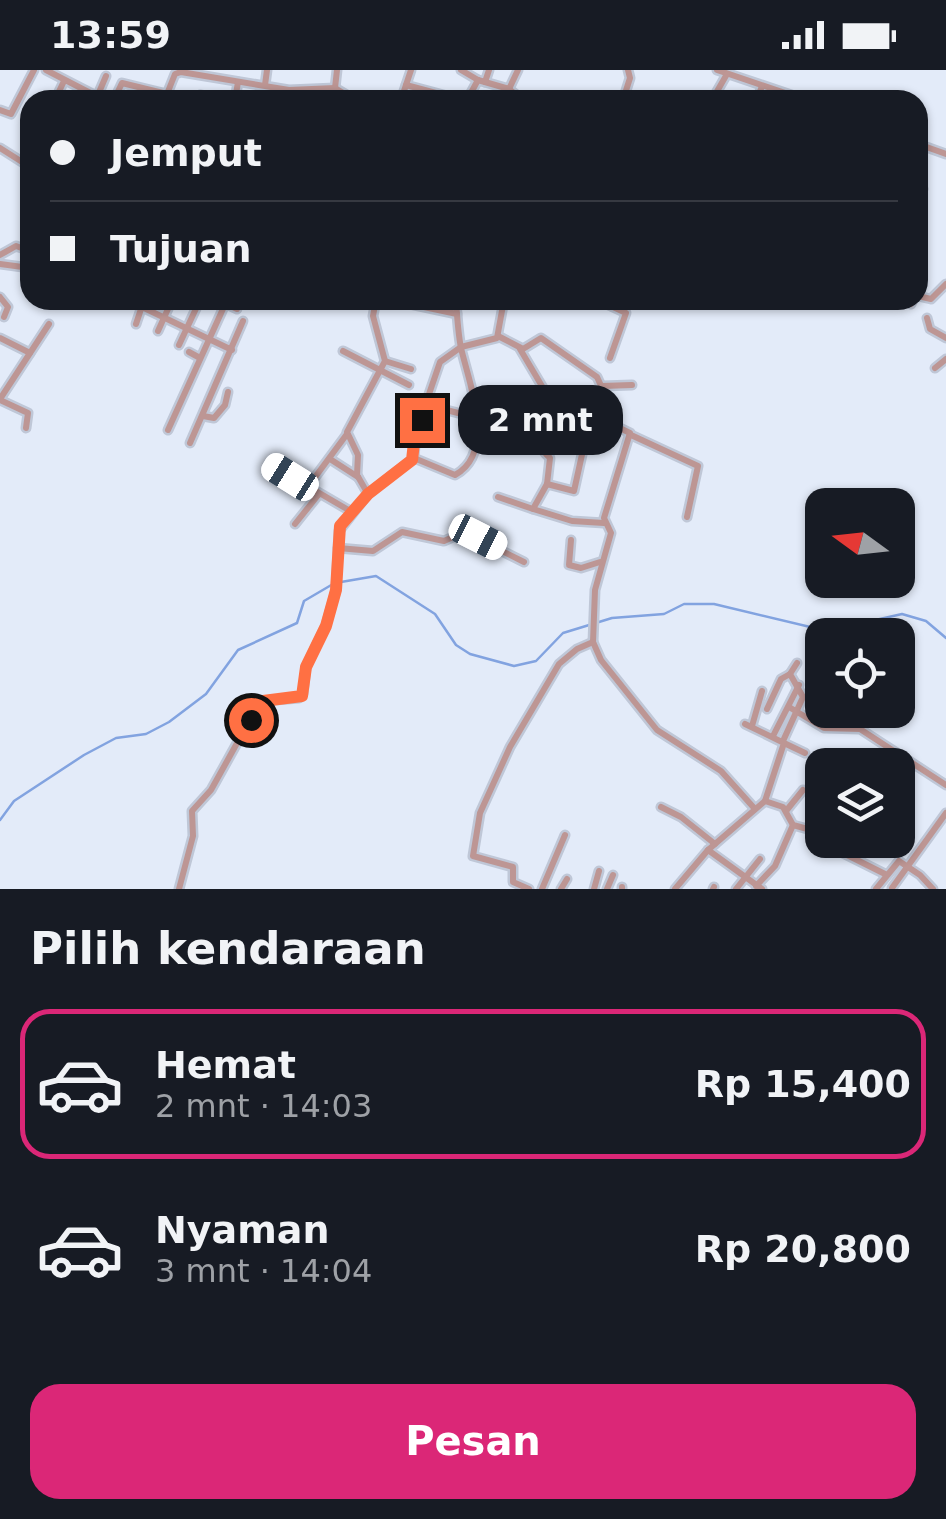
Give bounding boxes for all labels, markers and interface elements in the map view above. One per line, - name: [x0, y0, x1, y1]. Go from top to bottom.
- text: 13:59: [50, 13, 171, 57]
- text: Jemput: [110, 131, 262, 175]
- text: Tujuan: [110, 227, 252, 271]
- callout: 2 mnt: [457, 385, 622, 455]
- route end: [400, 398, 445, 443]
- text: 2 mnt: [488, 401, 593, 439]
- car: [257, 448, 323, 506]
- north arrow: [805, 488, 915, 598]
- map controls: [805, 488, 915, 858]
- car: [444, 510, 512, 564]
- button: locate: [805, 618, 915, 728]
- route start: [229, 698, 274, 743]
- button: layers: [805, 748, 915, 858]
- text: Pilih kendaraan: [30, 922, 426, 975]
- icon: car: [35, 1039, 125, 1129]
- text: Hemat: [155, 1043, 296, 1087]
- text: Rp 15,400: [695, 1062, 911, 1106]
- text: 2 mnt · 14:03: [155, 1087, 372, 1125]
- icon: car: [35, 1204, 125, 1294]
- text: Nyaman: [155, 1208, 330, 1252]
- text: Rp 20,800: [695, 1227, 911, 1271]
- text: 3 mnt · 14:04: [155, 1252, 372, 1290]
- button: Pesan: [30, 1384, 916, 1499]

